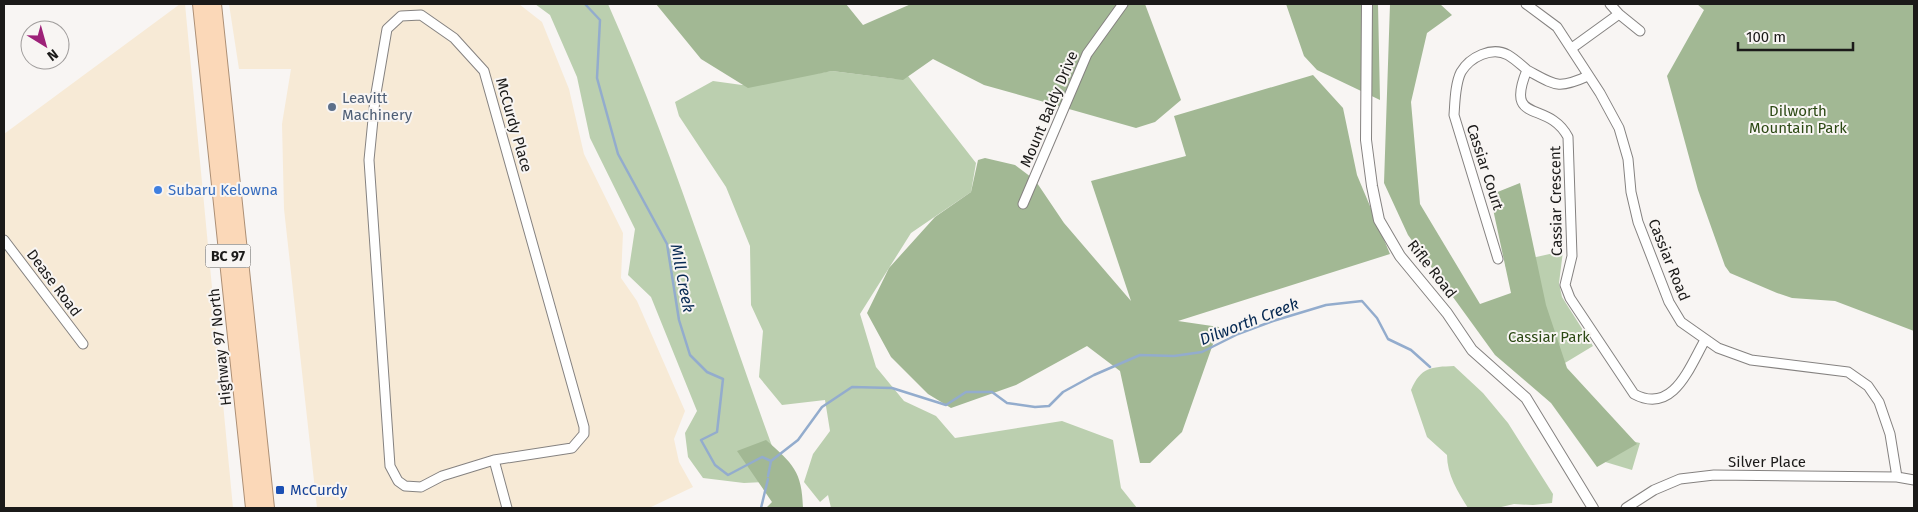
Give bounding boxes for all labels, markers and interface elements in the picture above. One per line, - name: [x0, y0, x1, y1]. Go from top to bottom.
- north arrow: [20, 20, 70, 70]
- scale bar: [1738, 20, 1853, 52]
- text: 100 m: [1746, 28, 1786, 46]
- text: N: [44, 45, 61, 65]
- street label: Mount Baldy Drive: [1016, 48, 1082, 170]
- street label: McCurdy Place: [492, 76, 536, 174]
- place label: Leavitt Machinery: [342, 89, 413, 124]
- marker: Leavitt Machinery: [326, 101, 338, 113]
- park label: Dilworth Mountain Park: [1749, 102, 1847, 137]
- street label: Cassiar Court: [1463, 122, 1508, 213]
- street label: Cassiar Crescent: [1546, 145, 1566, 256]
- place label: Subaru Kelowna: [168, 181, 278, 199]
- marker: Subaru Kelowna: [152, 184, 164, 196]
- street label: Cassiar Road: [1644, 216, 1694, 304]
- street label: Rifle Road: [1404, 236, 1460, 302]
- water label: Mill Creek: [667, 242, 699, 314]
- road number: BC 97: [206, 245, 250, 268]
- street label: Dease Road: [23, 246, 85, 320]
- street label: Highway 97 North: [205, 287, 235, 407]
- water label: Dilworth Creek: [1197, 294, 1302, 349]
- park label: Cassiar Park: [1508, 328, 1590, 346]
- street label: Silver Place: [1728, 453, 1806, 471]
- place label: McCurdy: [290, 481, 348, 499]
- marker: McCurdy: [274, 484, 286, 496]

